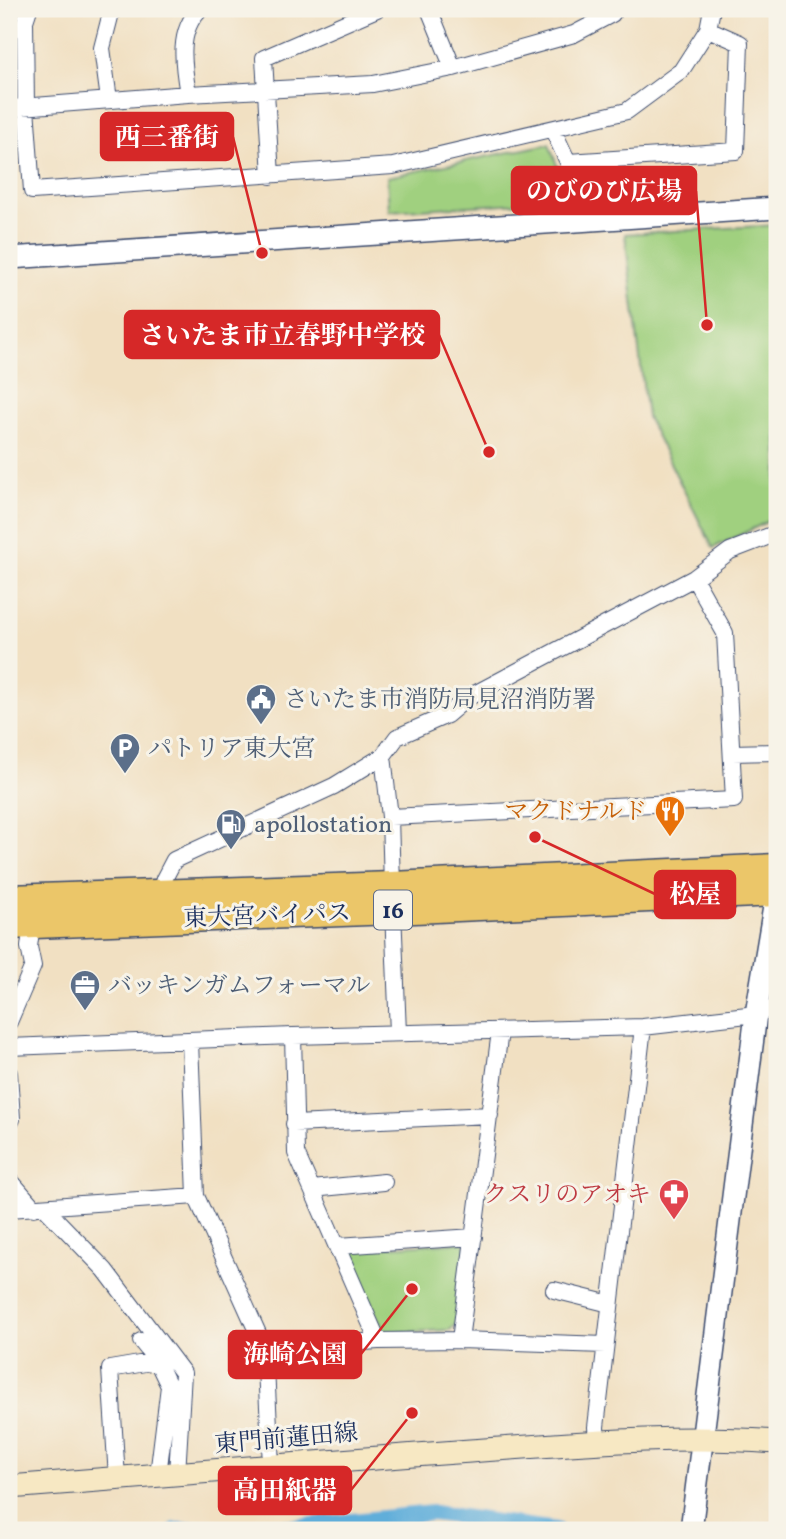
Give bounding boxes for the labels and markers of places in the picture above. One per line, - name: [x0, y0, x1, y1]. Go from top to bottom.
- callout: 西三番街: [101, 113, 233, 160]
- callout: のびのび広場: [512, 167, 696, 214]
- callout: さいたま市立春野中学校: [125, 311, 439, 358]
- public building icon: さいたま市消防局見沼消防署: [244, 682, 278, 726]
- place label: さいたま市消防局見沼消防署: [284, 684, 596, 718]
- parking icon: パトリア東大宮: [108, 731, 142, 775]
- place label: パトリア東大宮: [148, 733, 316, 767]
- restaurant icon: マクドナルド: [653, 794, 687, 838]
- place label: マクドナルド: [504, 796, 647, 830]
- fuel station icon: apollostation: [214, 807, 248, 851]
- place label: apollostation: [254, 809, 392, 843]
- callout: 松屋: [655, 871, 735, 918]
- office icon: バッキンガムフォーマル: [68, 968, 102, 1012]
- place label: バッキンガムフォーマル: [108, 970, 371, 1004]
- pharmacy icon: クスリのアオキ: [657, 1177, 691, 1221]
- place label: クスリのアオキ: [483, 1179, 651, 1213]
- callout: 海崎公園: [229, 1331, 361, 1378]
- callout: 高田紙器: [219, 1467, 351, 1514]

